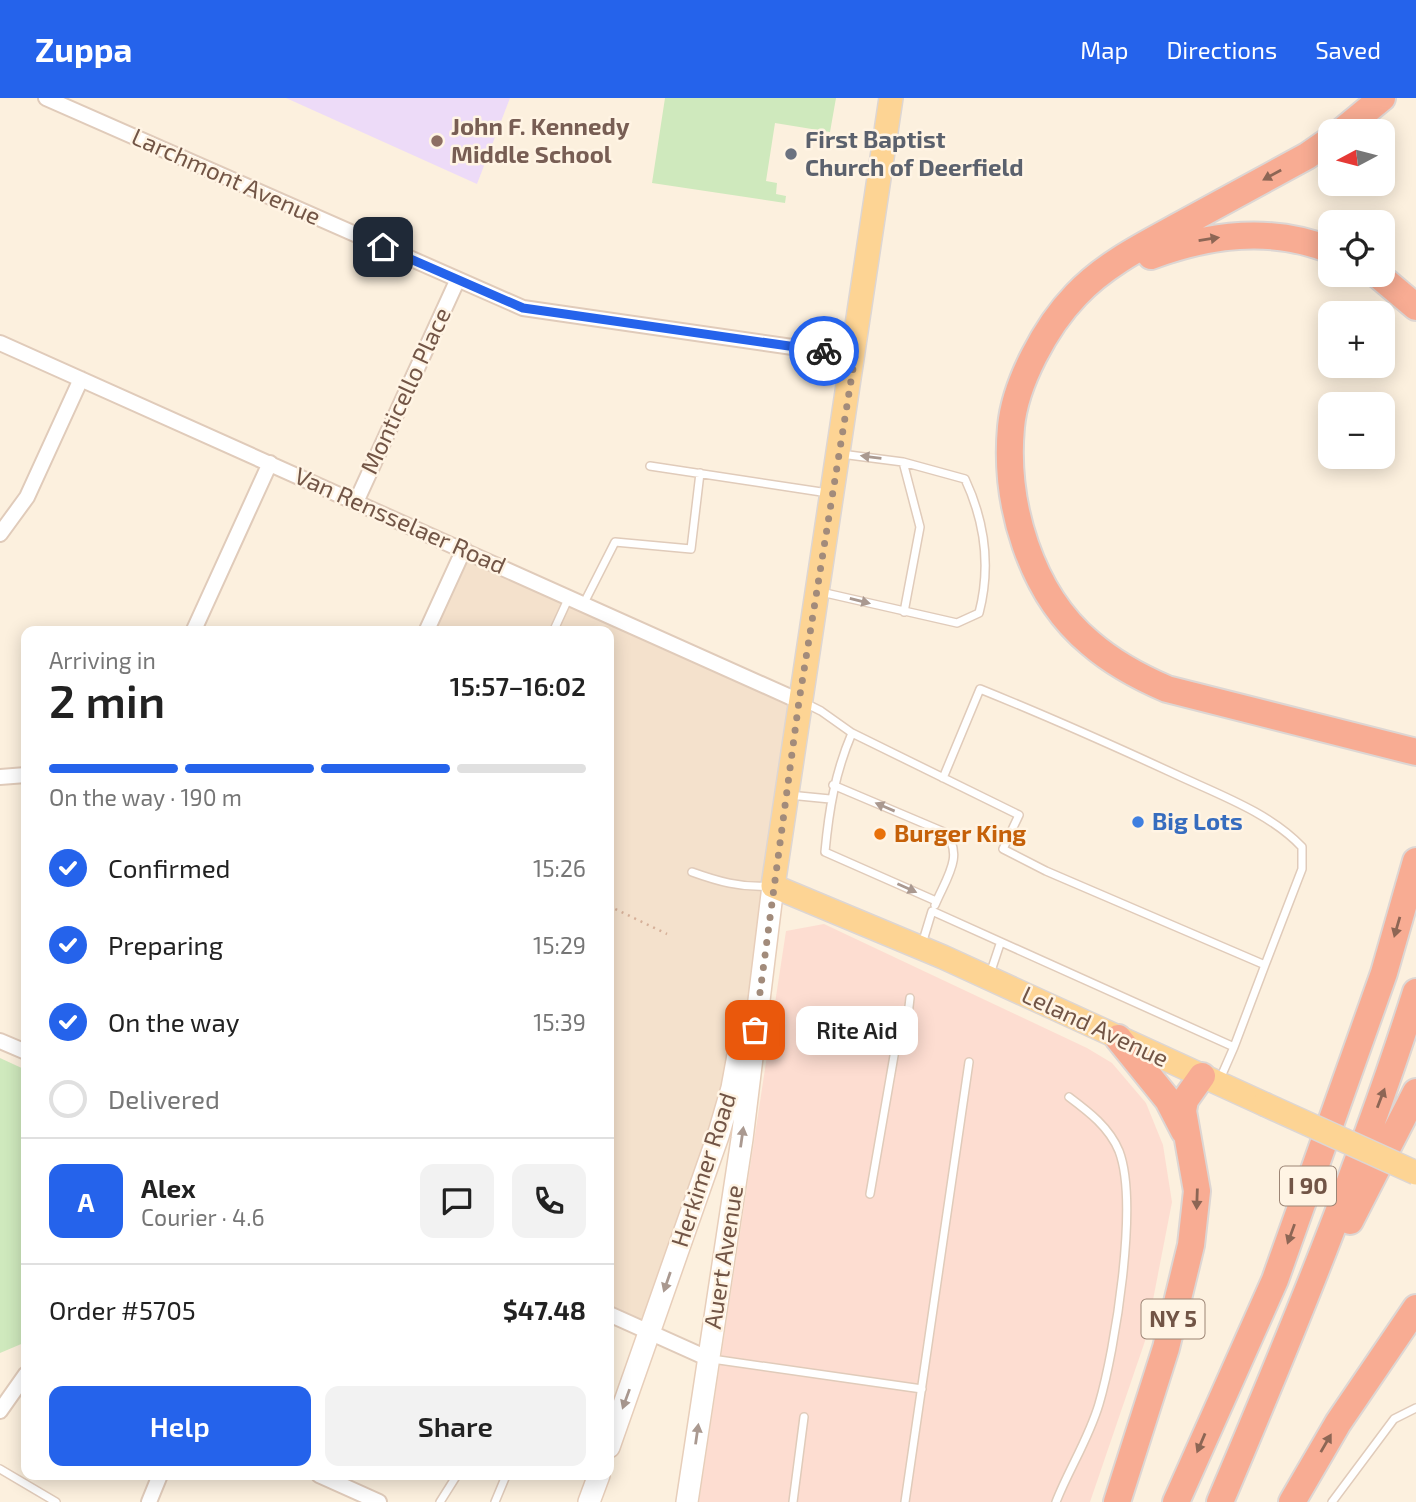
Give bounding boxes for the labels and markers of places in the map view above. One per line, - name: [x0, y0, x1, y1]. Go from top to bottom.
- place label: John F. Kennedy Middle School: [451, 111, 630, 168]
- place label: First Baptist Church of Deerfield: [805, 124, 1024, 181]
- marker: John F. Kennedy Middle School: [429, 133, 445, 149]
- marker: First Baptist Church of Deerfield: [783, 146, 799, 162]
- pin: [353, 217, 413, 277]
- place label: Big Lots: [1152, 806, 1243, 835]
- marker: Big Lots: [1130, 814, 1146, 830]
- place label: Burger King: [894, 818, 1026, 847]
- marker: Burger King: [872, 826, 888, 842]
- pin: [725, 1000, 785, 1060]
- callout: Rite Aid: [797, 1006, 920, 1054]

